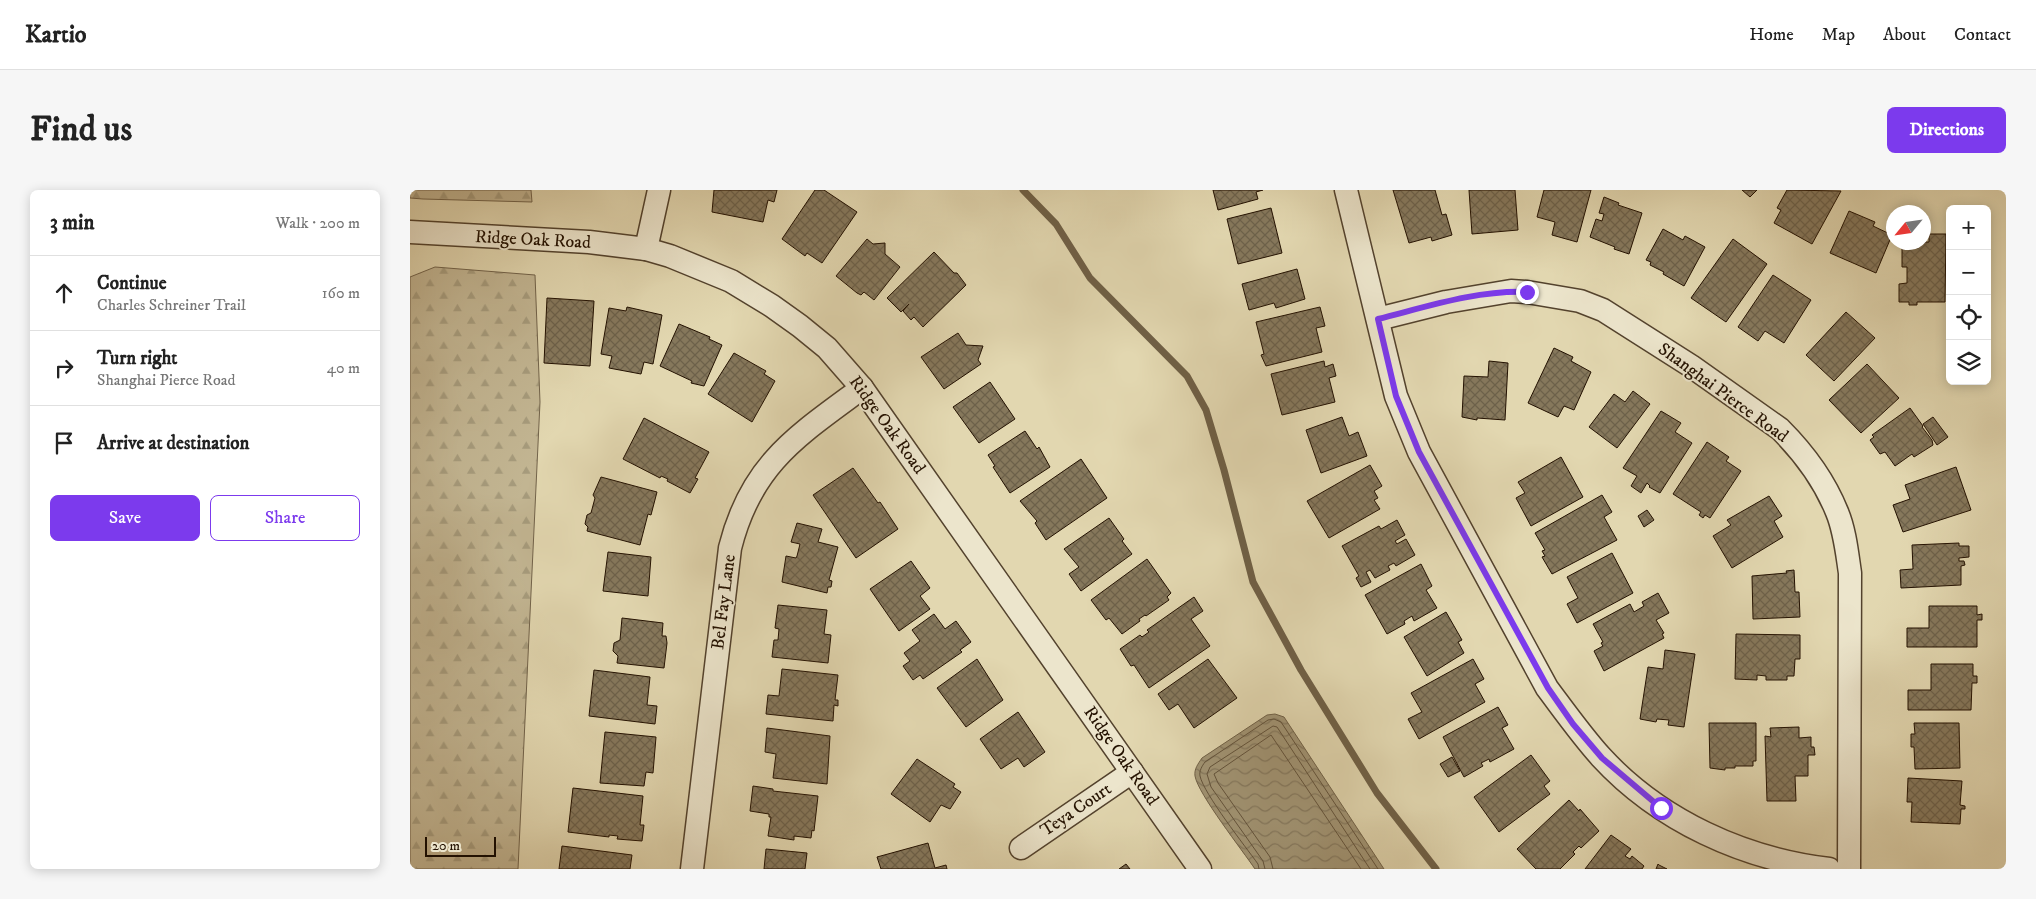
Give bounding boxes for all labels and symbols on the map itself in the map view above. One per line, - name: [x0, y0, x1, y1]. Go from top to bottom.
- north arrow: [1886, 205, 1931, 250]
- street label: Ridge Oak Road: [474, 226, 592, 254]
- route end: [1516, 281, 1539, 304]
- street label: Shanghai Pierce Road: [1654, 338, 1792, 448]
- street label: Ridge Oak Road: [844, 372, 930, 478]
- street label: Bel Fay Lane: [707, 553, 741, 651]
- street label: Ridge Oak Road: [1079, 702, 1163, 810]
- street label: Teya Court: [1036, 778, 1116, 842]
- route start: [1650, 797, 1673, 820]
- scale bar: [425, 834, 496, 857]

